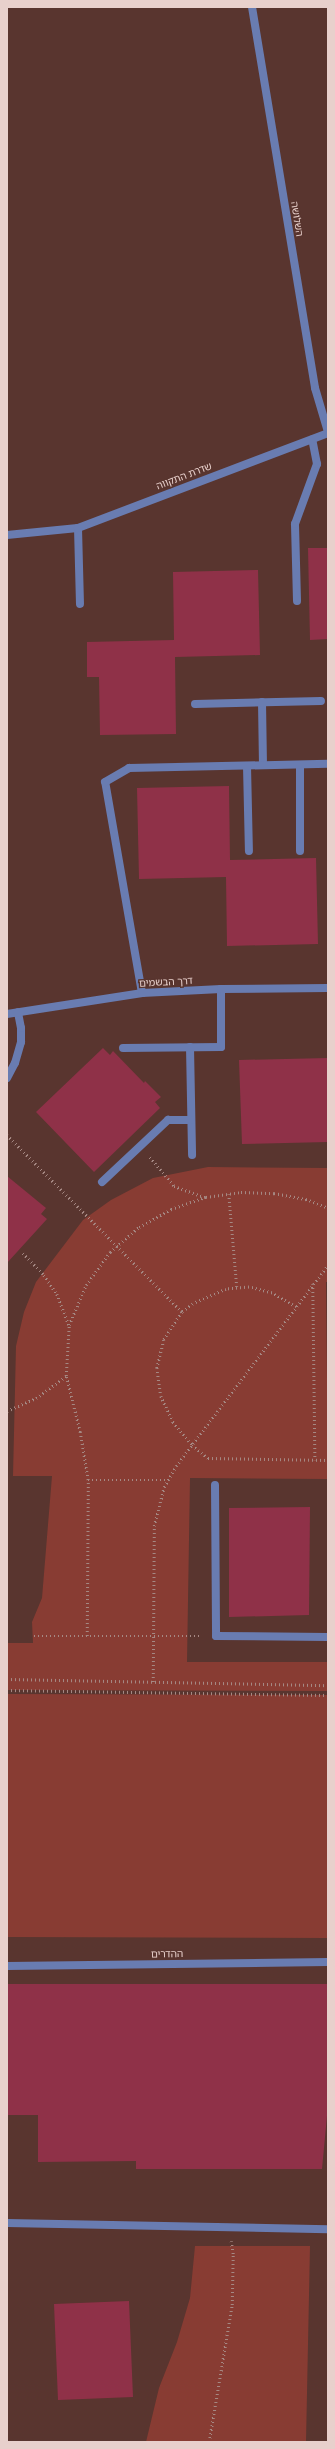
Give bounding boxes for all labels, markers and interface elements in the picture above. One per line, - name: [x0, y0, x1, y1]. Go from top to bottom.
- street label: השלושה: [288, 201, 306, 237]
- street label: שדרת התקווה: [154, 460, 214, 492]
- street label: דרך הבשמים: [139, 975, 193, 989]
- street label: ההדרים: [151, 1948, 183, 1960]

